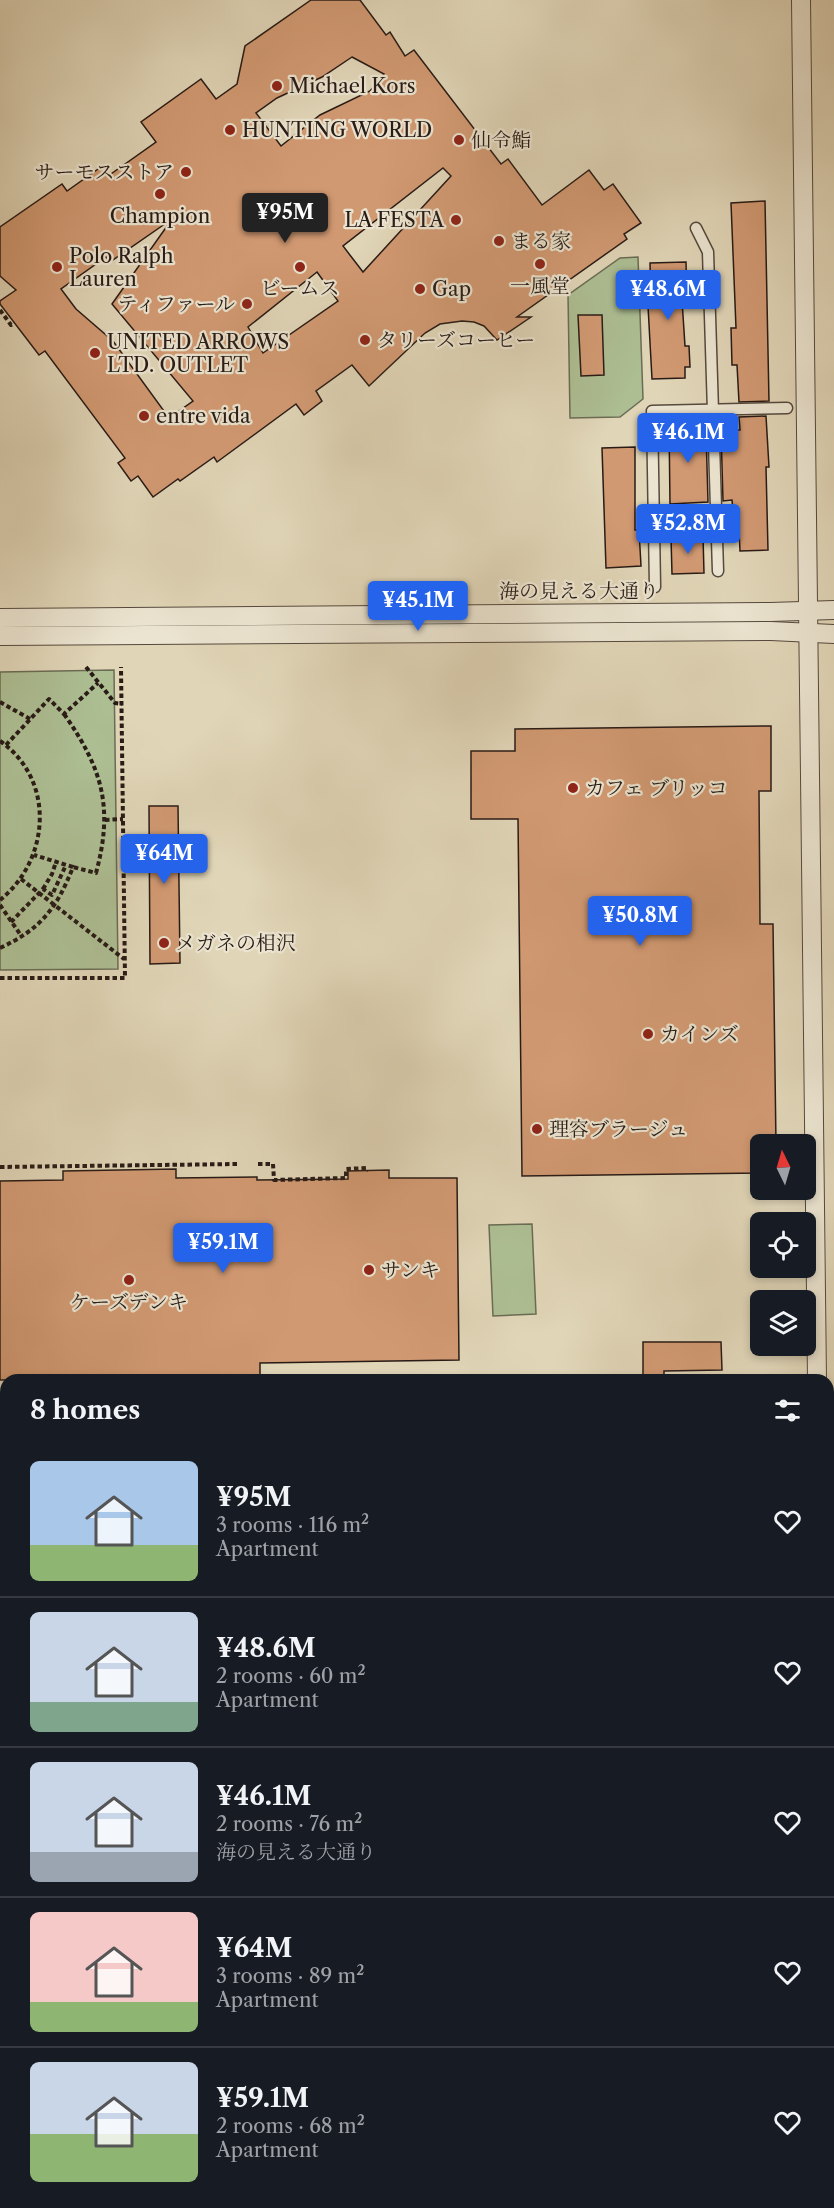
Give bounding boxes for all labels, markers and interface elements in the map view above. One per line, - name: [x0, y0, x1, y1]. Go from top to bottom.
- place label: Michael Kors: [289, 74, 416, 98]
- marker: Michael Kors: [270, 79, 284, 93]
- place label: HUNTING WORLD: [242, 118, 432, 142]
- marker: HUNTING WORLD: [223, 123, 237, 137]
- place label: 仙令鮨: [471, 128, 531, 152]
- marker: 仙令鮨: [452, 133, 466, 147]
- place label: サーモスストア: [35, 160, 174, 184]
- marker: サーモスストア: [179, 165, 193, 179]
- marker: Champion: [153, 187, 167, 201]
- pin: ¥95M: [249, 193, 321, 244]
- text: ¥95M: [256, 200, 314, 224]
- place label: Champion: [110, 204, 211, 228]
- place label: LA FESTA: [344, 208, 445, 232]
- marker: LA FESTA: [449, 213, 463, 227]
- place label: まる家: [511, 229, 571, 253]
- marker: まる家: [492, 234, 506, 248]
- place label: Polo Ralph Lauren: [69, 244, 174, 291]
- marker: 一風堂: [533, 257, 547, 271]
- marker: Polo Ralph Lauren: [50, 260, 64, 274]
- marker: ビームス: [293, 260, 307, 274]
- pin: ¥48.6M: [619, 270, 717, 321]
- place label: 一風堂: [510, 274, 570, 298]
- place label: ビームス: [260, 276, 340, 300]
- place label: Gap: [432, 277, 471, 301]
- text: ¥48.6M: [630, 277, 706, 301]
- marker: Gap: [413, 282, 427, 296]
- place label: ティファール: [117, 292, 235, 316]
- marker: ティファール: [240, 297, 254, 311]
- place label: タリーズコーヒー: [377, 328, 535, 352]
- place label: UNITED ARROWS LTD. OUTLET: [107, 330, 289, 377]
- marker: タリーズコーヒー: [358, 333, 372, 347]
- marker: UNITED ARROWS LTD. OUTLET: [88, 346, 102, 360]
- place label: entre vida: [156, 404, 251, 428]
- marker: entre vida: [137, 409, 151, 423]
- pin: ¥46.1M: [639, 413, 737, 464]
- text: ¥46.1M: [651, 420, 725, 444]
- pin: ¥52.8M: [639, 504, 737, 555]
- text: ¥52.8M: [650, 511, 726, 535]
- street label: 海の見える大通り: [499, 579, 659, 603]
- pin: ¥45.1M: [369, 581, 467, 632]
- text: ¥45.1M: [382, 588, 454, 612]
- place label: カフェ ブリッコ: [585, 776, 728, 800]
- marker: カフェ ブリッコ: [566, 781, 580, 795]
- pin: ¥64M: [128, 834, 200, 885]
- text: ¥64M: [135, 841, 193, 865]
- pin: ¥50.8M: [591, 896, 689, 947]
- text: ¥50.8M: [602, 903, 678, 927]
- place label: メガネの相沢: [176, 931, 296, 955]
- marker: メガネの相沢: [157, 936, 171, 950]
- place label: カインズ: [660, 1022, 739, 1046]
- marker: カインズ: [641, 1027, 655, 1041]
- place label: 理容ブラージュ: [549, 1117, 688, 1141]
- marker: 理容ブラージュ: [530, 1122, 544, 1136]
- north arrow: [750, 1134, 816, 1200]
- map controls: [750, 1134, 816, 1356]
- button: locate: [750, 1212, 816, 1278]
- pin: ¥59.1M: [174, 1223, 272, 1274]
- text: ¥59.1M: [187, 1230, 259, 1254]
- place label: サンキ: [381, 1258, 440, 1282]
- marker: サンキ: [362, 1263, 376, 1277]
- marker: ケーズデンキ: [122, 1273, 136, 1287]
- place label: ケーズデンキ: [70, 1290, 188, 1314]
- button: layers: [750, 1290, 816, 1356]
- text: 8 homes: [30, 1394, 140, 1426]
- icon: filters: [771, 1394, 804, 1427]
- text: ¥95M: [216, 1481, 291, 1513]
- icon: home: [78, 1485, 150, 1557]
- icon: heart: [771, 1505, 804, 1538]
- text: 3 rooms · 116 m²: [216, 1513, 369, 1537]
- text: Apartment: [216, 1537, 319, 1561]
- text: ¥48.6M: [216, 1632, 316, 1664]
- icon: home: [78, 1636, 150, 1708]
- icon: heart: [771, 1656, 804, 1689]
- text: 2 rooms · 60 m²: [216, 1664, 366, 1688]
- text: Apartment: [216, 1688, 319, 1712]
- text: ¥46.1M: [216, 1780, 311, 1812]
- icon: home: [78, 1786, 150, 1858]
- icon: heart: [771, 1806, 804, 1839]
- text: 2 rooms · 76 m²: [216, 1812, 362, 1836]
- text: 海の見える大通り: [216, 1840, 376, 1864]
- text: ¥64M: [216, 1932, 292, 1964]
- icon: home: [78, 1936, 150, 2008]
- icon: heart: [771, 1956, 804, 1989]
- text: 3 rooms · 89 m²: [216, 1964, 364, 1988]
- text: Apartment: [216, 1988, 319, 2012]
- text: ¥59.1M: [216, 2082, 309, 2114]
- icon: home: [78, 2086, 150, 2158]
- icon: heart: [771, 2106, 804, 2139]
- text: 2 rooms · 68 m²: [216, 2114, 365, 2138]
- text: Apartment: [216, 2138, 319, 2162]

